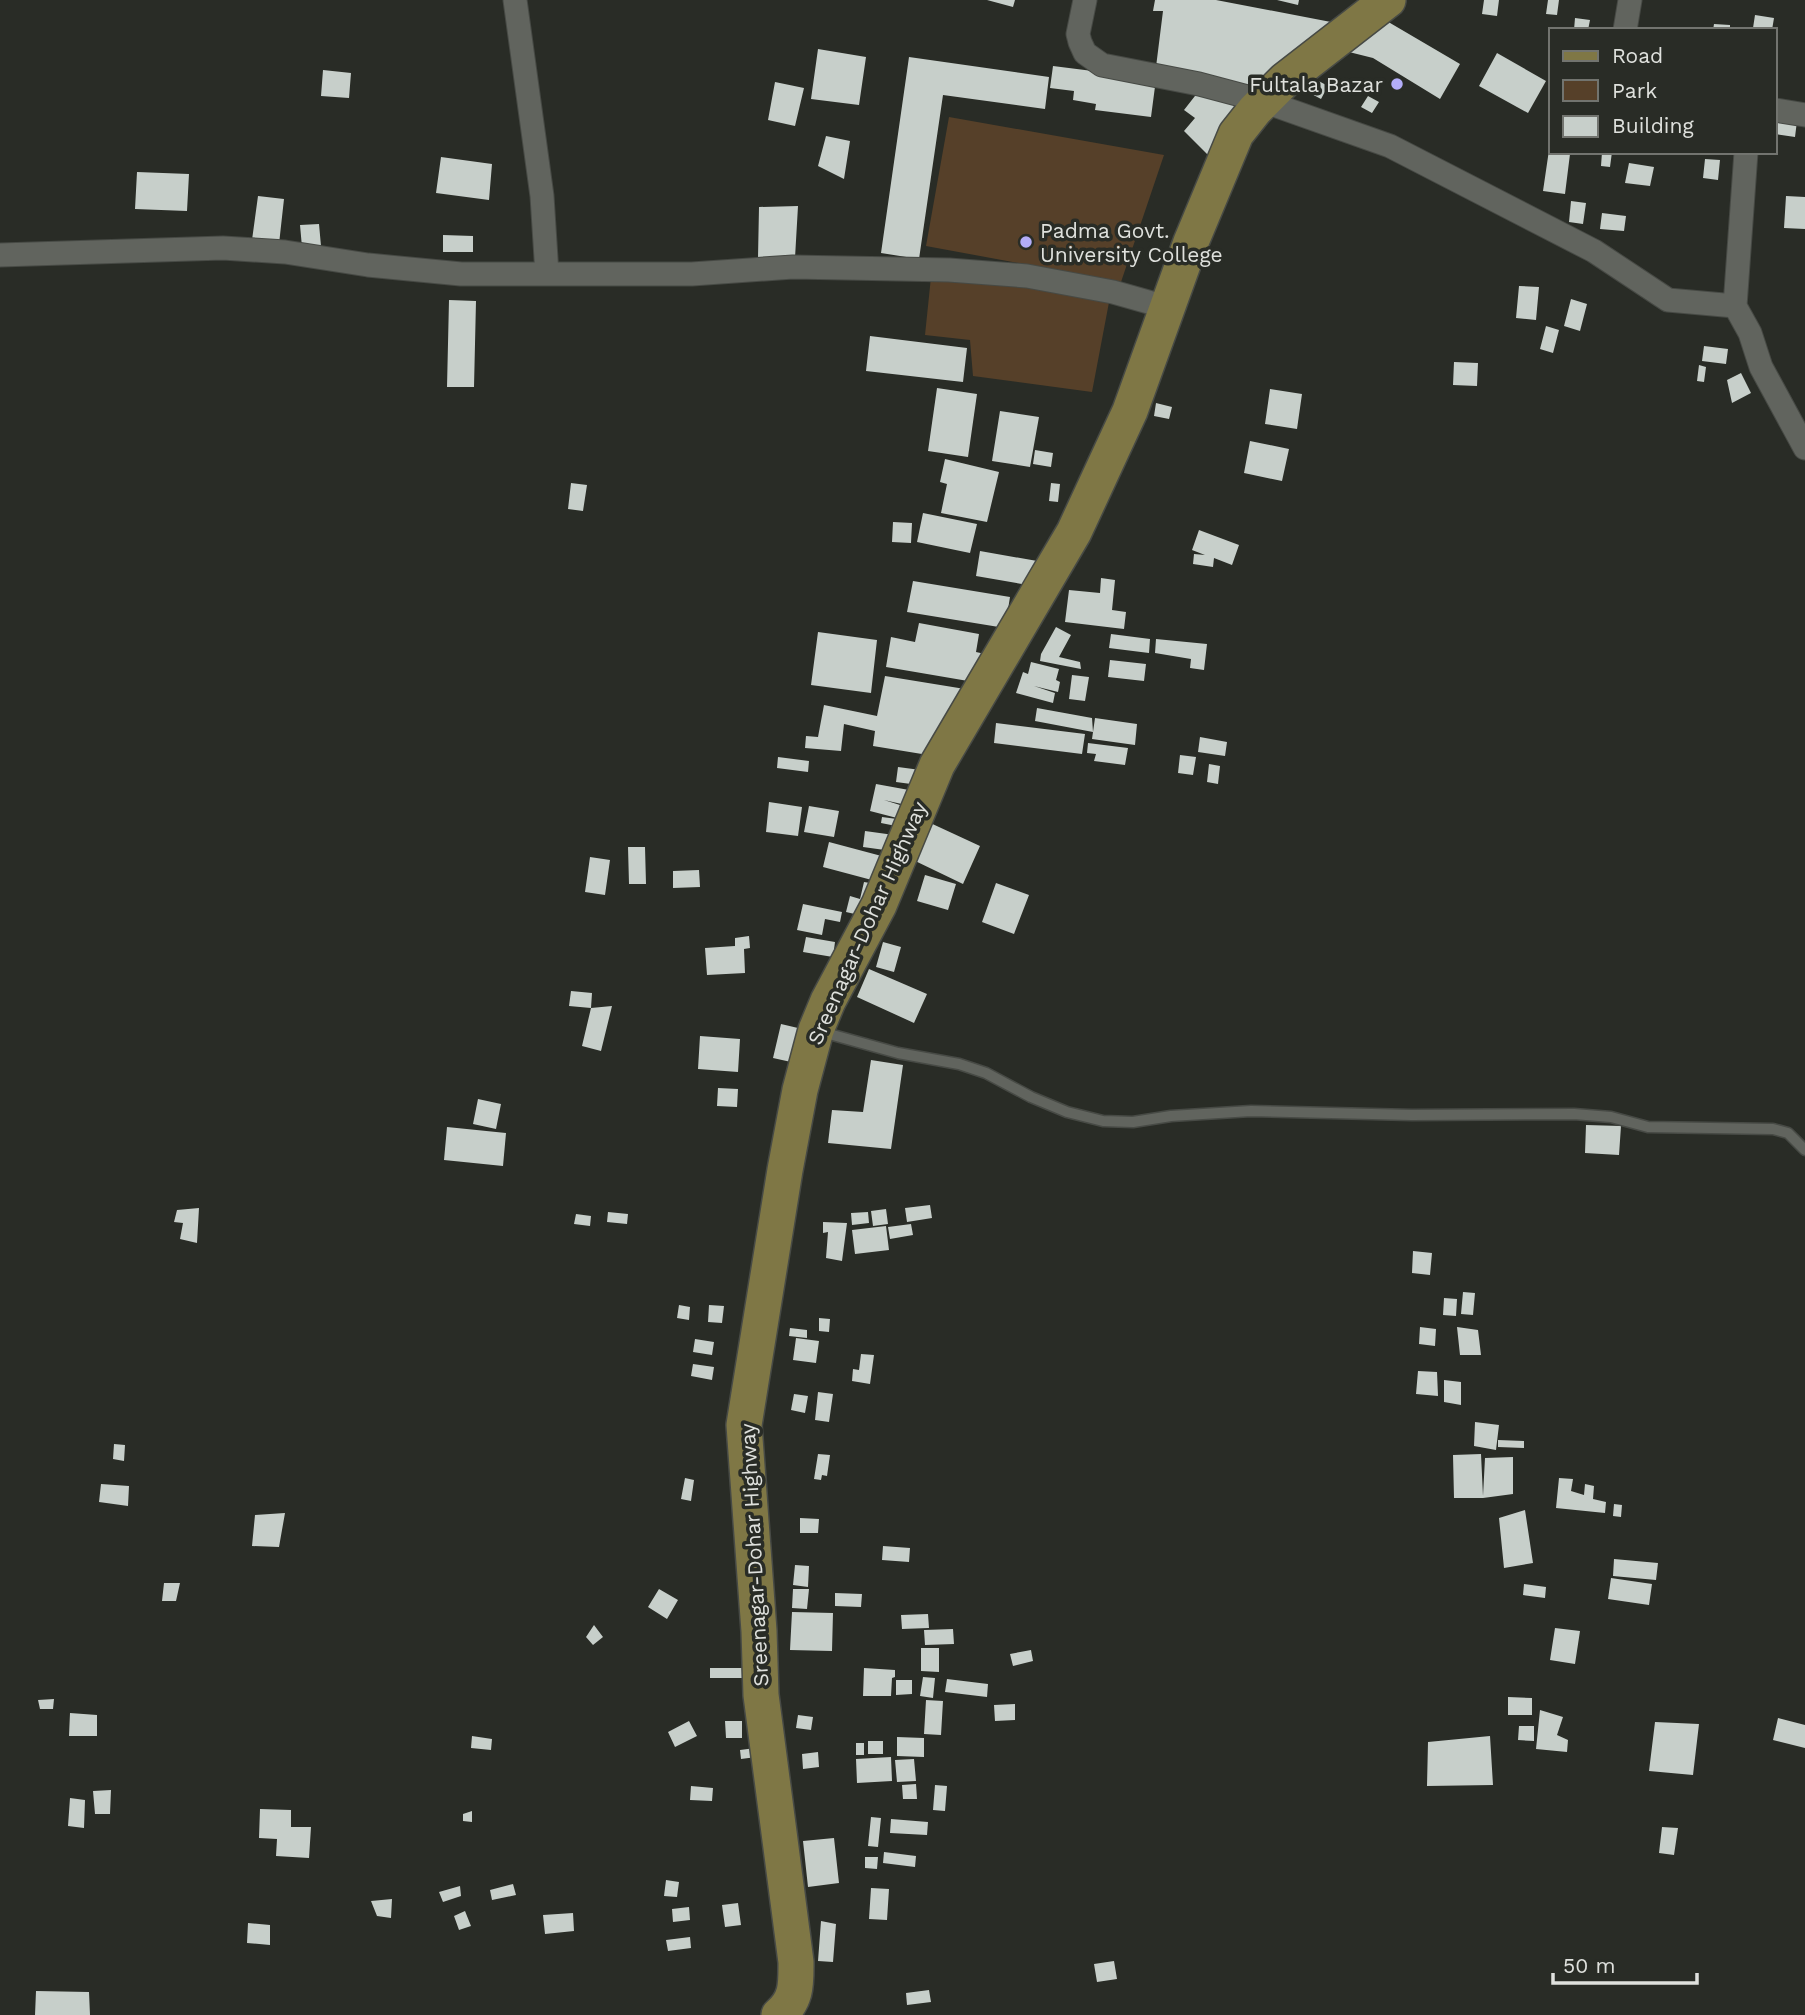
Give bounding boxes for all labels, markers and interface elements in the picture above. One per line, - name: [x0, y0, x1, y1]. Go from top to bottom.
- legend: [1549, 28, 1777, 154]
- text: Road: [1612, 43, 1663, 68]
- place label: Fultala Bazar: [1249, 72, 1383, 97]
- marker: Fultala Bazar: [1389, 76, 1405, 92]
- text: Park: [1612, 78, 1657, 103]
- text: Building: [1612, 113, 1694, 138]
- place label: Padma Govt. University College: [1040, 218, 1223, 267]
- marker: Padma Govt. University College: [1018, 234, 1034, 250]
- street label: Sreenagar-Dohar Highway: [802, 797, 932, 1049]
- street label: Sreenagar-Dohar Highway: [735, 1422, 773, 1687]
- scale bar: [1553, 1941, 1696, 1985]
- text: 50 m: [1563, 1953, 1615, 1978]

